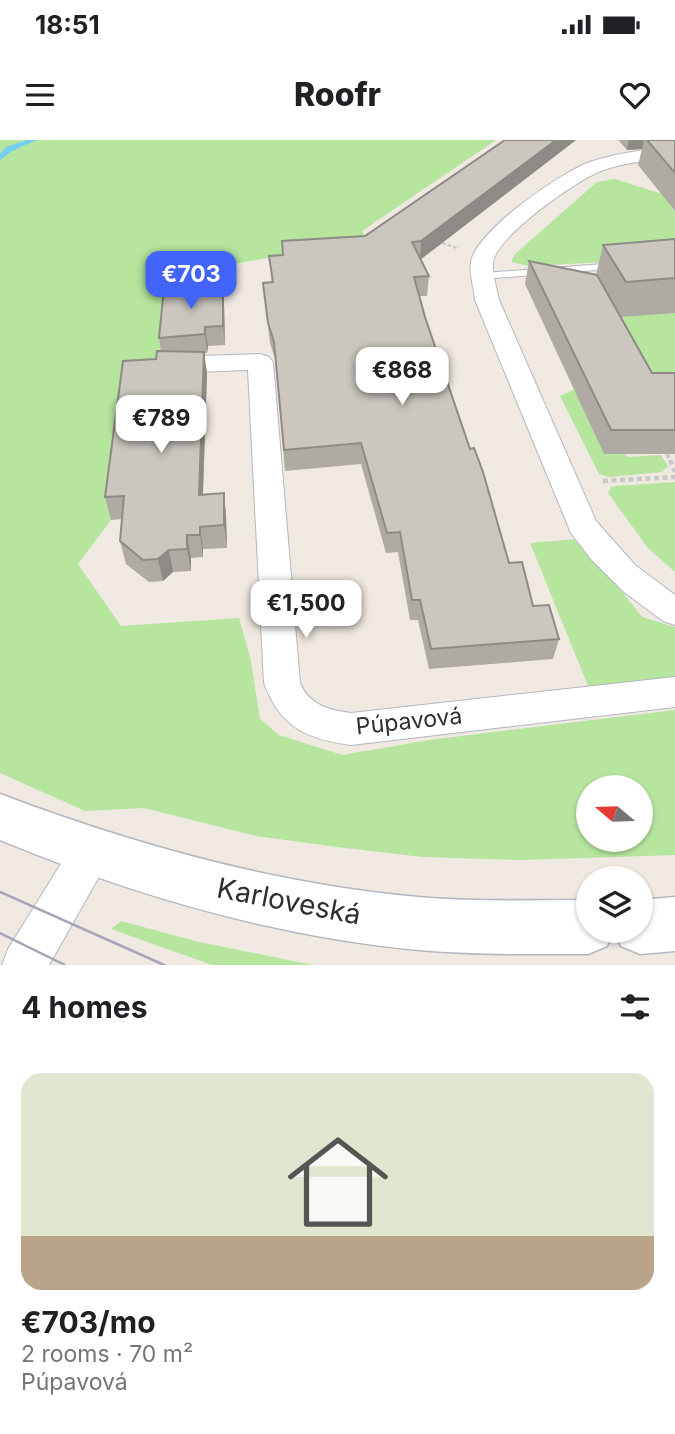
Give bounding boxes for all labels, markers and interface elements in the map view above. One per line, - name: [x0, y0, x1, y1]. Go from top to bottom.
- text: 18:51: [35, 9, 100, 40]
- text: Roofr: [294, 75, 381, 114]
- icon: menu: [21, 76, 59, 114]
- icon: heart: [616, 76, 654, 114]
- pin: €703: [150, 251, 232, 311]
- text: €703: [161, 260, 221, 288]
- pin: €868: [361, 348, 443, 407]
- text: €868: [372, 356, 432, 384]
- pin: €789: [120, 396, 202, 455]
- text: €789: [132, 404, 190, 432]
- pin: €1,500: [249, 580, 363, 640]
- text: €1,500: [267, 589, 345, 617]
- street label: Púpavová: [354, 701, 464, 741]
- north arrow: [576, 775, 653, 852]
- map controls: [576, 775, 653, 943]
- button: layers: [576, 866, 653, 943]
- street label: Karloveská: [214, 870, 364, 932]
- icon: filters: [616, 988, 654, 1026]
- text: 4 homes: [21, 989, 148, 1025]
- icon: home: [275, 1119, 401, 1245]
- text: €703/mo: [21, 1304, 156, 1340]
- text: 2 rooms · 70 m²: [21, 1340, 193, 1368]
- text: Púpavová: [21, 1368, 128, 1396]

